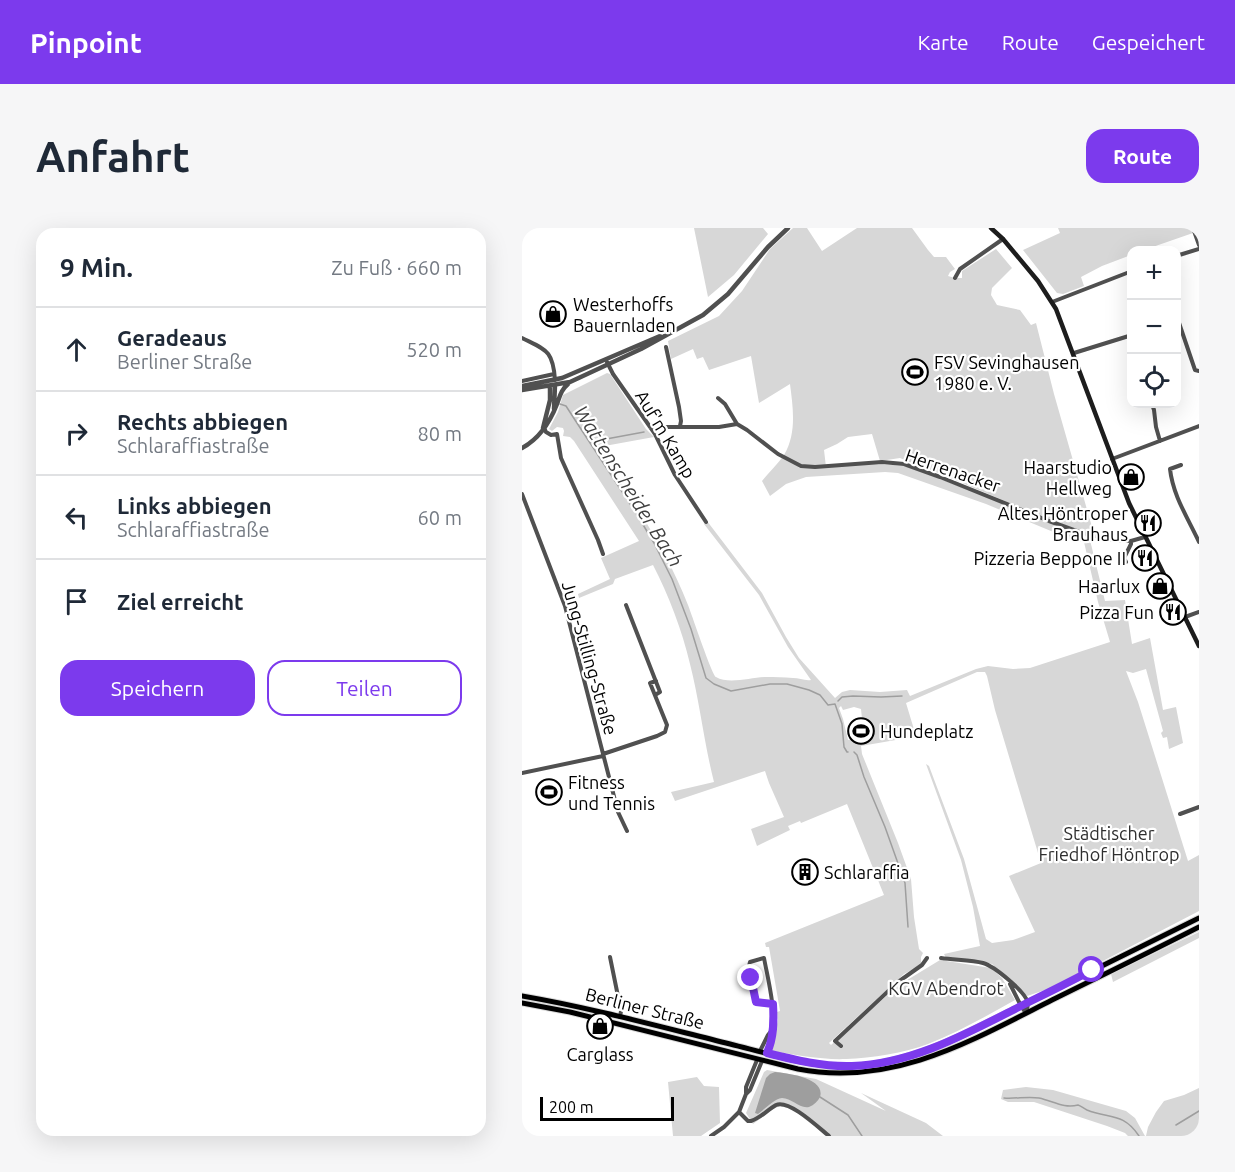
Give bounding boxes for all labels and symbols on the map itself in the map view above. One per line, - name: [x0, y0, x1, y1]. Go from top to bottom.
- place label: Westerhoffs Bauernladen: [573, 294, 676, 335]
- shop icon: Westerhoffs Bauernladen: [538, 299, 568, 329]
- place label: FSV Sevinghausen 1980 e. V.: [934, 352, 1079, 393]
- sports icon: FSV Sevinghausen 1980 e. V.: [900, 357, 930, 387]
- street label: Auf'm Kamp: [632, 386, 700, 482]
- water label: Wattenscheider Bach: [570, 401, 688, 571]
- street label: Herrenacker: [903, 444, 1003, 496]
- place label: Haarstudio Hellweg: [1024, 457, 1112, 498]
- shop icon: Haarstudio Hellweg: [1116, 462, 1146, 492]
- place label: Altes Höntroper Brauhaus: [998, 503, 1128, 544]
- restaurant icon: Altes Höntroper Brauhaus: [1133, 508, 1163, 538]
- restaurant icon: Pizzeria Beppone II: [1130, 543, 1160, 573]
- place label: Pizzeria Beppone II: [973, 548, 1126, 568]
- shop icon: Haarlux: [1145, 571, 1175, 601]
- place label: Haarlux: [1078, 576, 1140, 596]
- street label: Jung-Stilling-Straße: [558, 579, 622, 737]
- restaurant icon: Pizza Fun: [1158, 597, 1188, 627]
- place label: Pizza Fun: [1079, 602, 1154, 622]
- sports icon: Hundeplatz: [846, 716, 876, 746]
- place label: Hundeplatz: [880, 721, 973, 741]
- place label: Fitness und Tennis: [568, 772, 655, 813]
- sports icon: Fitness und Tennis: [534, 777, 564, 807]
- park label: Städtischer Friedhof Höntrop: [1039, 823, 1179, 864]
- building icon: Schlaraffia: [790, 857, 820, 887]
- place label: Schlaraffia: [824, 862, 909, 882]
- route start: [1078, 956, 1104, 982]
- route end: [737, 964, 763, 990]
- park label: KGV Abendrot: [888, 978, 1004, 998]
- street label: Berliner Straße: [583, 984, 707, 1032]
- shop icon: Carglass: [585, 1011, 615, 1041]
- place label: Carglass: [566, 1044, 634, 1064]
- scale bar: [540, 1094, 674, 1122]

